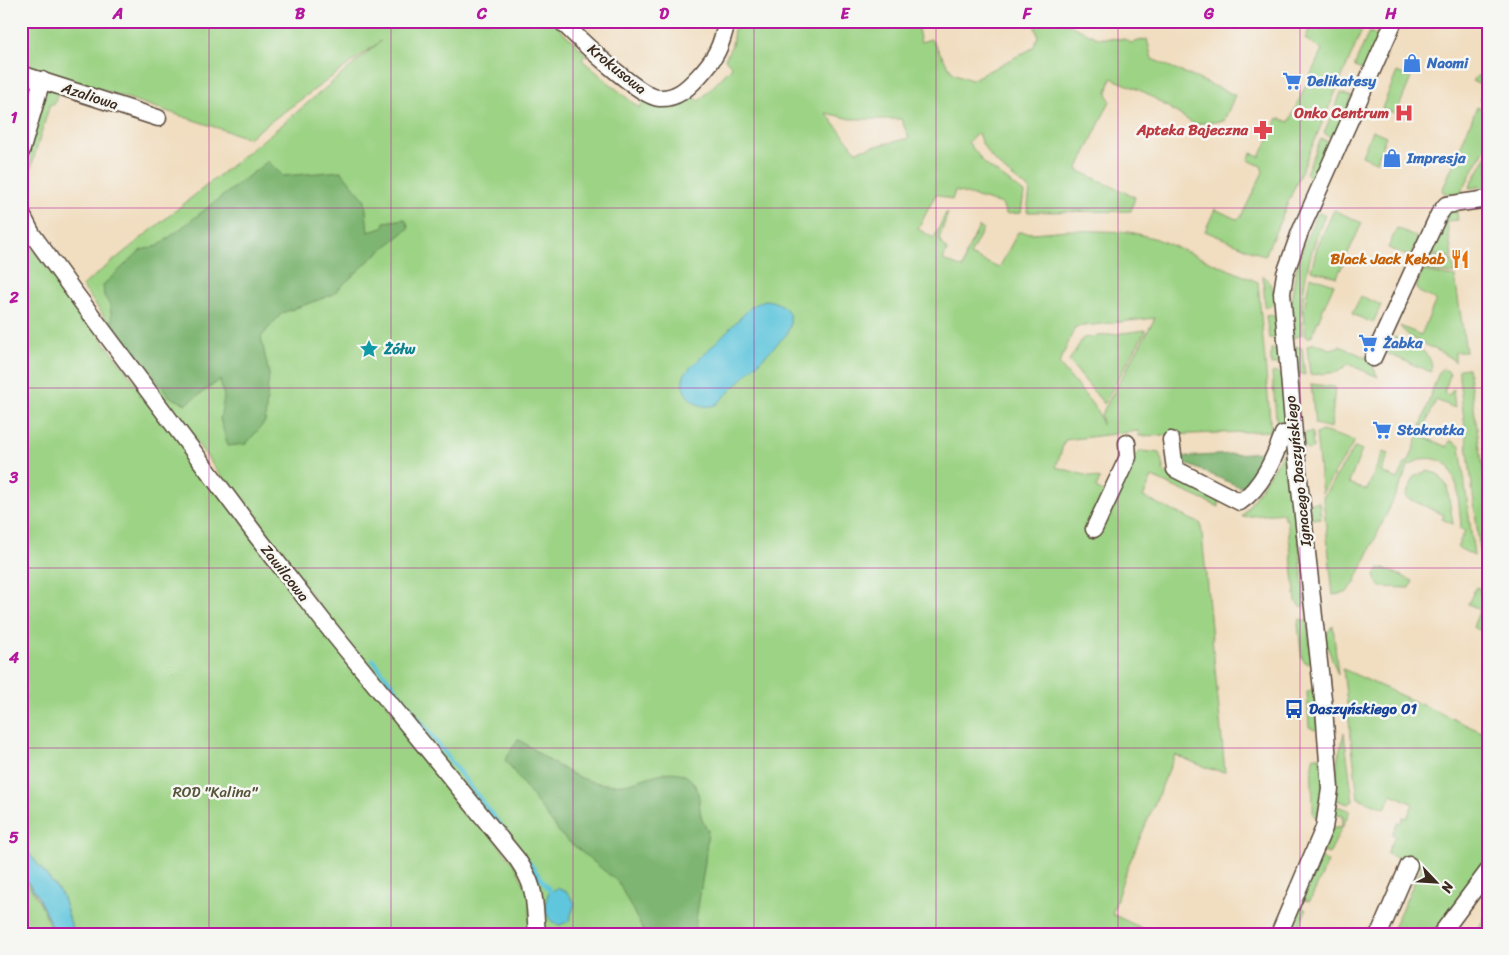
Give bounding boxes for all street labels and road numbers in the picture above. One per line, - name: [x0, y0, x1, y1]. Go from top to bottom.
- street label: Krokusowa: [581, 37, 653, 102]
- street label: Azaliowa: [57, 74, 122, 118]
- street label: Ignacego Daszyńskiego: [1277, 394, 1319, 549]
- street label: Zawilcowa: [254, 538, 316, 608]

